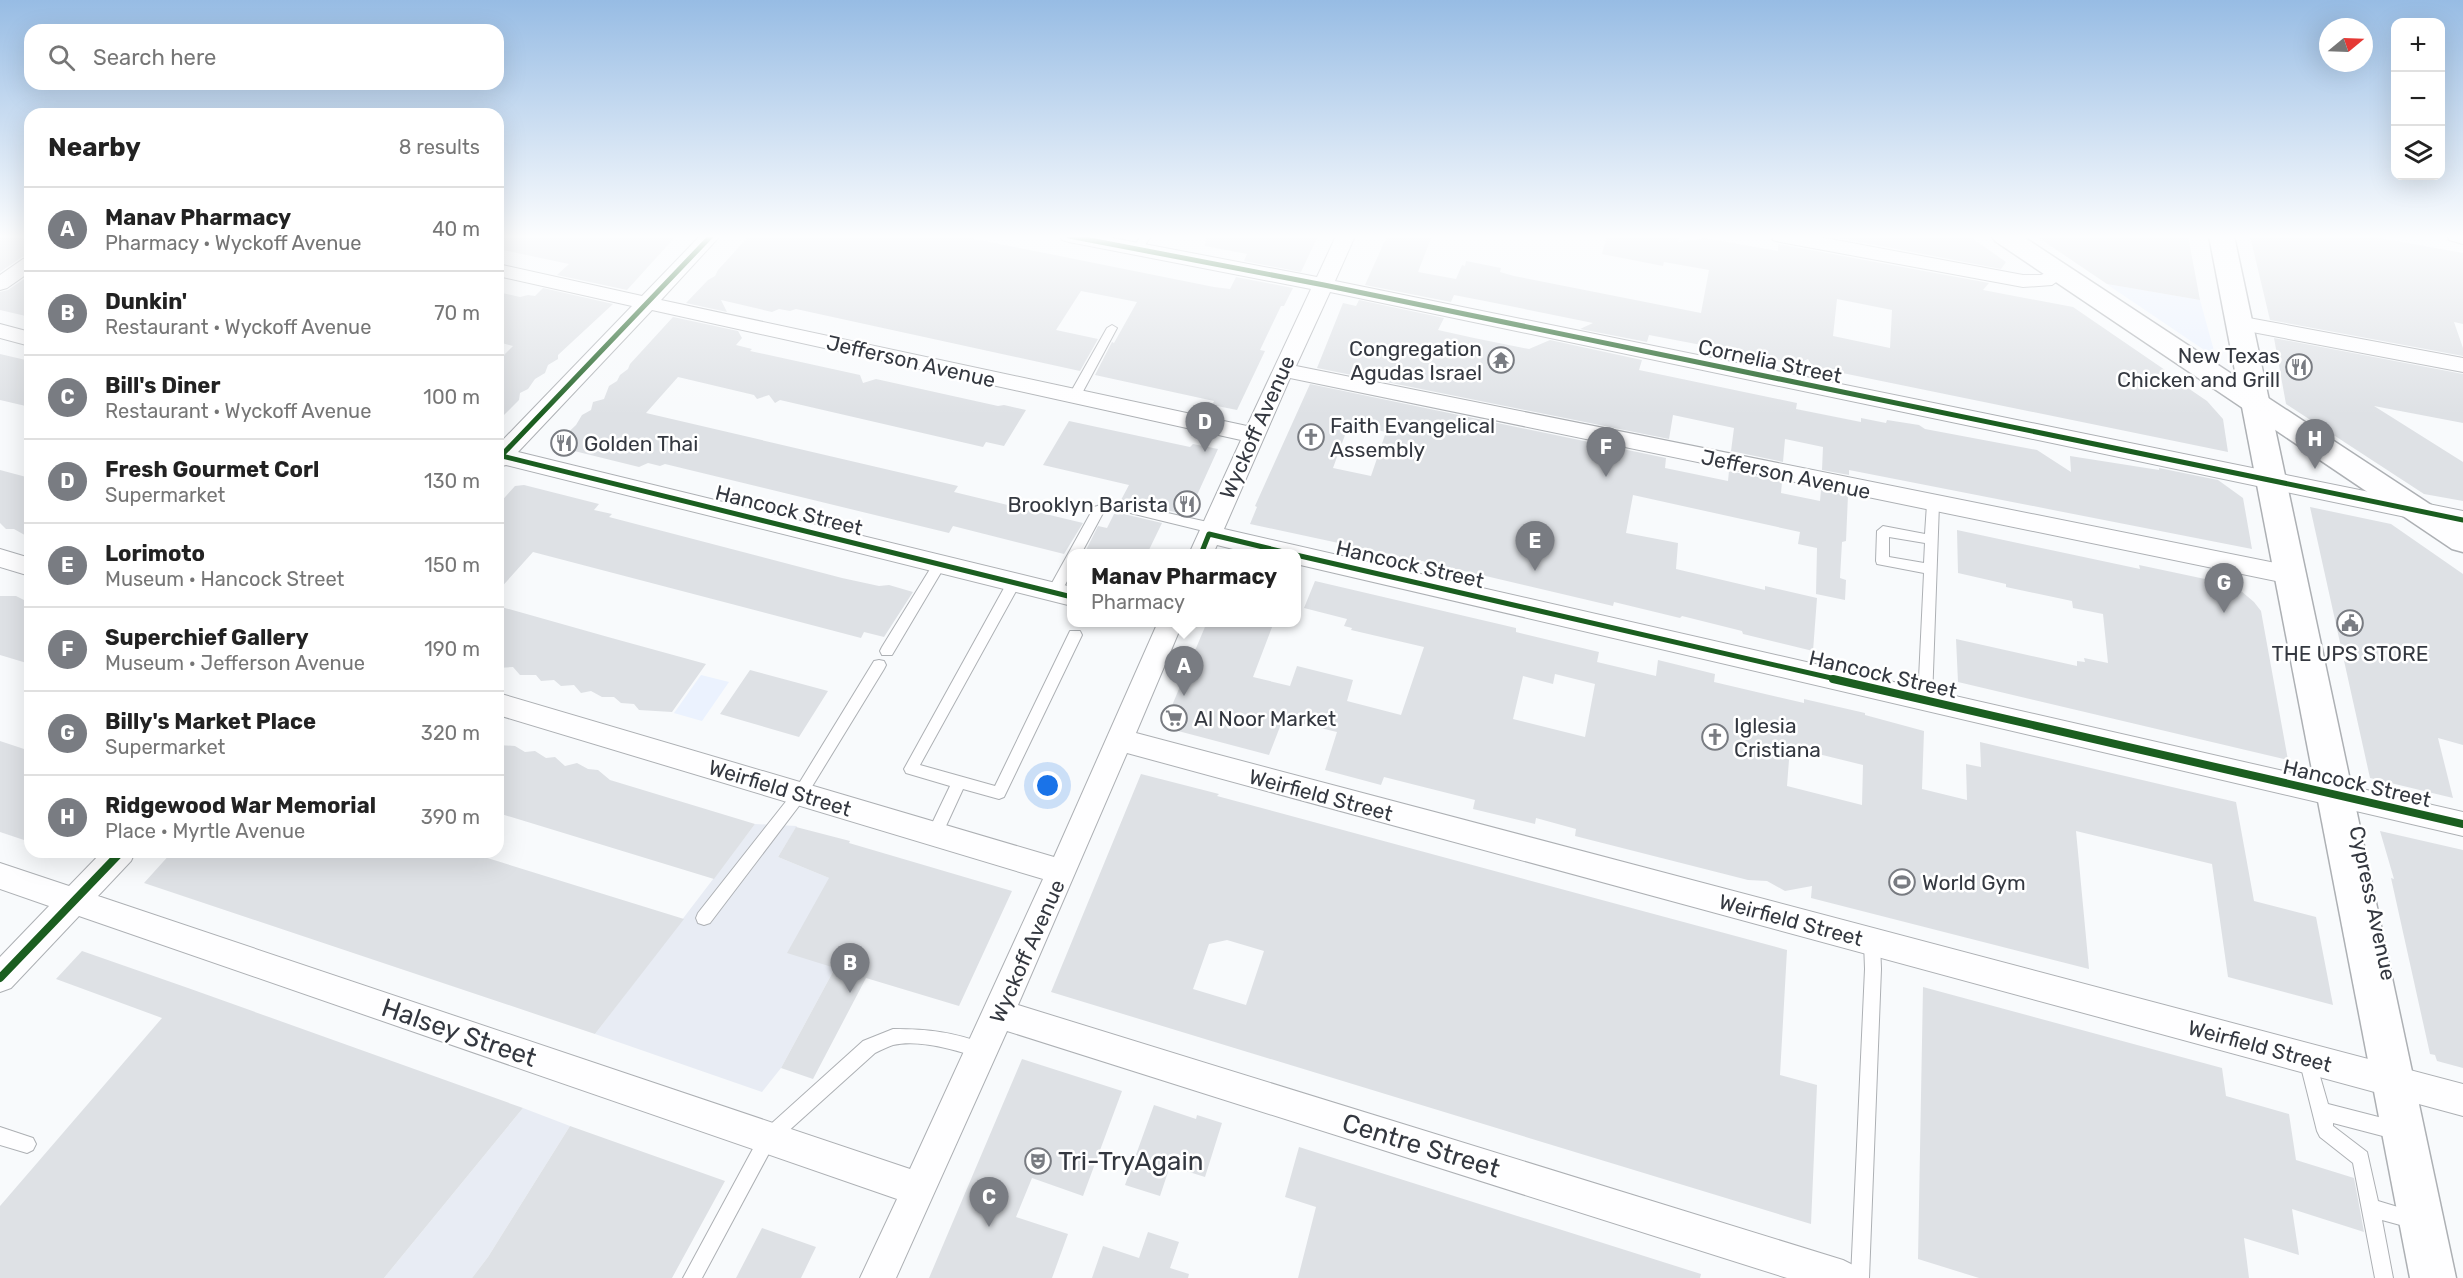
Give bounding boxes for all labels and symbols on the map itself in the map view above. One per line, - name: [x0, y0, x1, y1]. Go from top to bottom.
- north arrow: [2319, 18, 2373, 72]
- street label: Jefferson Avenue: [824, 329, 998, 393]
- street label: Cornelia Street: [1696, 334, 1844, 388]
- place label: Congregation Agudas Israel: [1349, 336, 1482, 385]
- place label: New Texas Chicken and Grill: [2117, 343, 2280, 392]
- temple icon: Congregation Agudas Israel: [1486, 345, 1516, 375]
- street label: Wyckoff Avenue: [1214, 352, 1300, 502]
- restaurant icon: New Texas Chicken and Grill: [2284, 352, 2314, 382]
- pin: D: [1186, 402, 1224, 452]
- place label: Faith Evangelical Assembly: [1330, 413, 1495, 462]
- pin: H: [2296, 420, 2334, 469]
- church icon: Faith Evangelical Assembly: [1296, 422, 1326, 452]
- restaurant icon: Golden Thai: [549, 428, 579, 458]
- pin: F: [1586, 428, 1626, 477]
- place label: Golden Thai: [584, 431, 698, 456]
- street label: Jefferson Avenue: [1699, 444, 1873, 504]
- street label: Hancock Street: [713, 480, 865, 540]
- restaurant icon: Brooklyn Barista: [1172, 489, 1202, 519]
- place label: Brooklyn Barista: [1008, 492, 1168, 517]
- pin: E: [1516, 522, 1555, 571]
- street label: Hancock Street: [1334, 535, 1486, 593]
- pin: G: [2204, 564, 2244, 613]
- public building icon: THE UPS STORE: [2335, 608, 2365, 638]
- place label: THE UPS STORE: [2272, 641, 2428, 666]
- street label: Hancock Street: [1807, 645, 1959, 703]
- pin: A: [1164, 646, 1204, 696]
- supermarket icon: Al Noor Market: [1159, 703, 1189, 733]
- place label: Al Noor Market: [1194, 706, 1336, 731]
- place label: Iglesia Cristiana: [1734, 713, 1821, 762]
- church icon: Iglesia Cristiana: [1700, 722, 1730, 752]
- street label: Weirfield Street: [706, 754, 854, 822]
- street label: Hancock Street: [2281, 754, 2433, 812]
- street label: Weirfield Street: [1246, 764, 1396, 826]
- your location: [1033, 771, 1062, 800]
- street label: Cypress Avenue: [2344, 824, 2402, 982]
- sports icon: World Gym: [1887, 867, 1917, 897]
- place label: World Gym: [1922, 870, 2026, 895]
- street label: Wyckoff Avenue: [984, 876, 1070, 1026]
- street label: Weirfield Street: [1716, 889, 1866, 951]
- pin: B: [830, 944, 870, 993]
- street label: Halsey Street: [377, 992, 541, 1074]
- street label: Weirfield Street: [2185, 1015, 2335, 1077]
- street label: Centre Street: [1338, 1107, 1504, 1185]
- theatre icon: Tri-TryAgain: [1023, 1146, 1053, 1176]
- place label: Tri-TryAgain: [1058, 1146, 1204, 1177]
- pin: C: [970, 1178, 1008, 1227]

